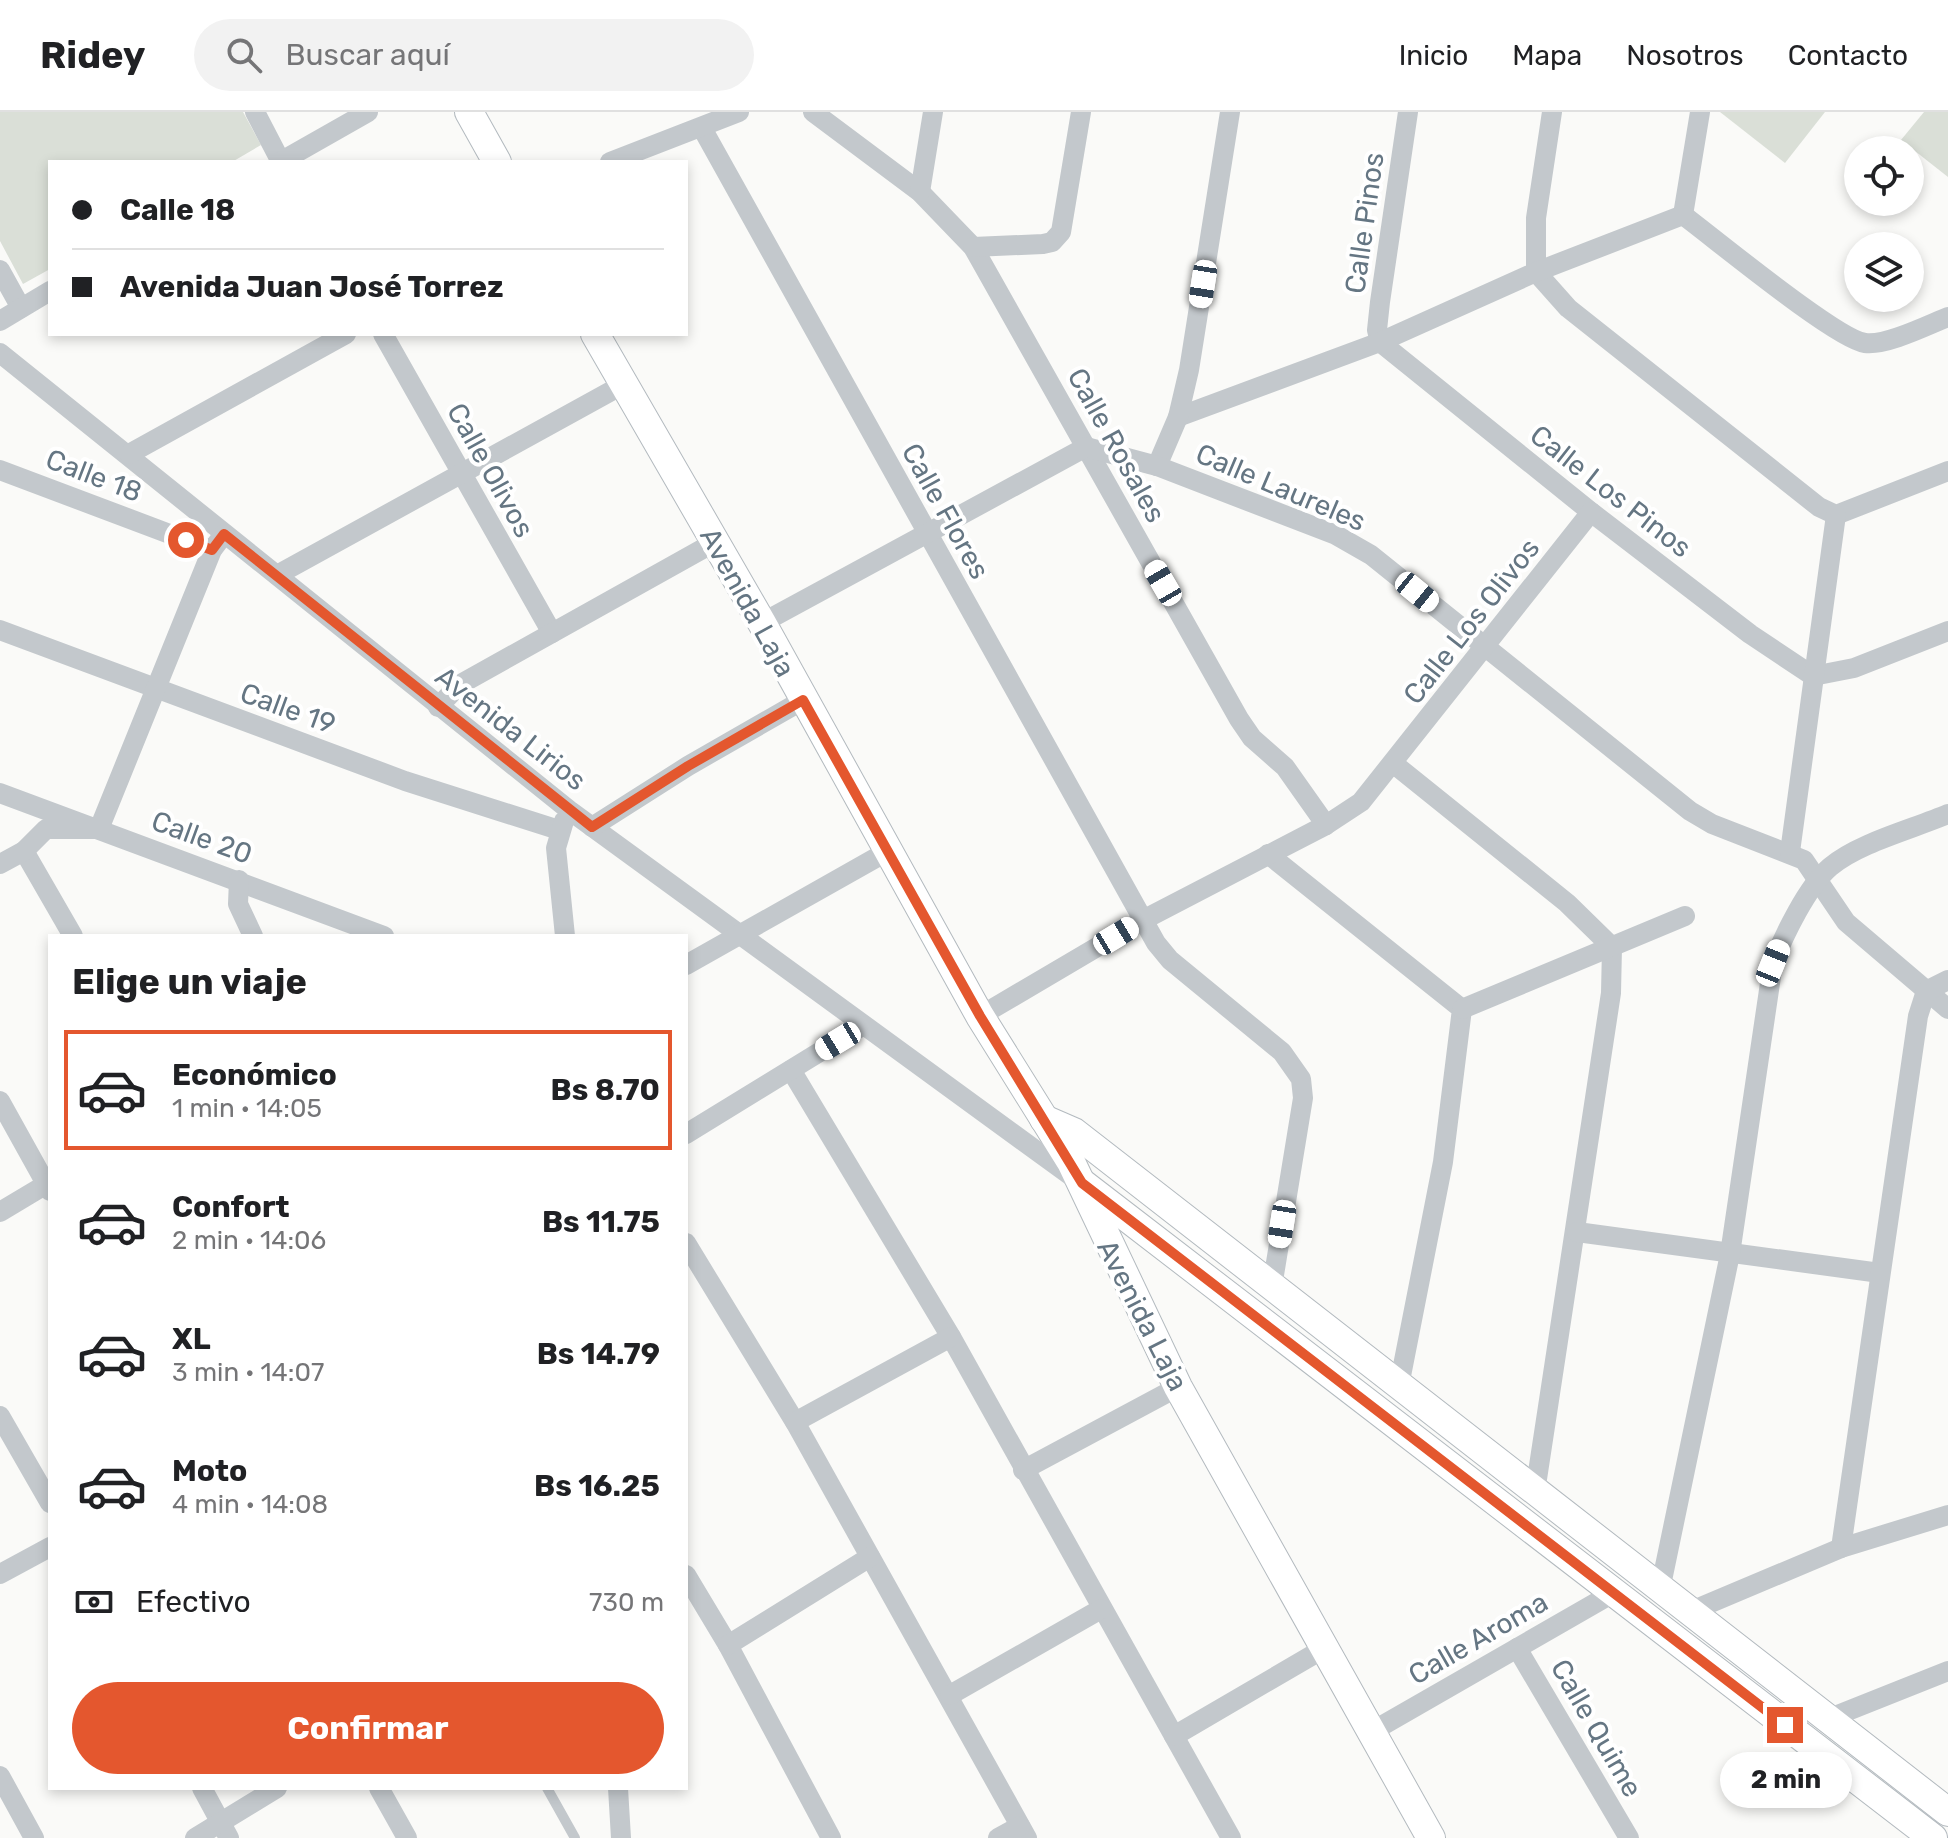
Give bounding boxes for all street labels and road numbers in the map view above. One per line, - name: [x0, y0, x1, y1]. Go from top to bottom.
- street label: Calle Pinos: [1338, 150, 1391, 296]
- street label: Calle Rosales: [1061, 362, 1172, 528]
- street label: Calle Olivos: [440, 397, 541, 543]
- street label: Calle Los Pinos: [1524, 418, 1698, 564]
- street label: Calle Laureles: [1191, 437, 1371, 538]
- street label: Calle Flores: [895, 438, 996, 585]
- street label: Calle 18: [41, 442, 146, 509]
- street label: Avenida Laja: [693, 522, 802, 683]
- street label: Calle Los Olivos: [1397, 532, 1546, 711]
- street label: Avenida Lirios: [429, 659, 592, 797]
- street label: Calle 19: [236, 676, 340, 741]
- street label: Calle 20: [147, 804, 257, 871]
- street label: Avenida Laja: [1090, 1234, 1195, 1396]
- street label: Calle Aroma: [1403, 1585, 1554, 1691]
- street label: Calle Quime: [1544, 1654, 1649, 1803]

